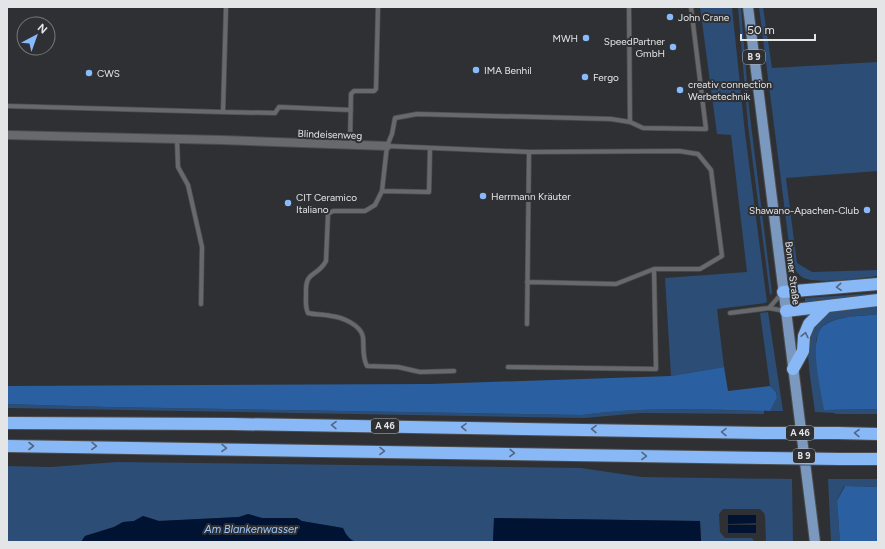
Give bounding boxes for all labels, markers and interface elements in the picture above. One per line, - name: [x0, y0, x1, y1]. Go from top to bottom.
- place label: John Crane: [678, 11, 730, 24]
- marker: John Crane: [665, 12, 675, 22]
- north arrow: [16, 16, 56, 56]
- scale bar: [741, 16, 815, 42]
- text: N: [35, 21, 50, 37]
- text: 50 m: [747, 23, 775, 37]
- place label: MWH: [552, 32, 578, 45]
- marker: MWH: [581, 33, 591, 43]
- place label: SpeedPartner GmbH: [604, 35, 666, 60]
- marker: SpeedPartner GmbH: [668, 42, 678, 52]
- road number: B 9: [743, 50, 765, 64]
- place label: IMA Benhil: [484, 64, 532, 77]
- marker: IMA Benhil: [471, 65, 481, 75]
- place label: CWS: [97, 67, 120, 80]
- marker: CWS: [84, 68, 94, 78]
- place label: Fergo: [593, 71, 619, 84]
- marker: Fergo: [580, 72, 590, 82]
- place label: creativ connection Werbetechnik: [688, 78, 772, 103]
- marker: creativ connection Werbetechnik: [675, 85, 685, 95]
- street label: Blindeisenweg: [298, 127, 363, 142]
- place label: Herrmann Kräuter: [491, 190, 571, 203]
- place label: CIT Ceramico Italiano: [296, 191, 357, 216]
- marker: Herrmann Kräuter: [478, 191, 488, 201]
- marker: CIT Ceramico Italiano: [283, 198, 293, 208]
- place label: Shawano-Apachen-Club: [749, 204, 859, 217]
- marker: Shawano-Apachen-Club: [862, 205, 872, 215]
- street label: Bonner Straße: [782, 241, 803, 306]
- one-way arrow: [836, 282, 842, 291]
- one-way arrow: [801, 332, 809, 339]
- road number: A 46: [371, 419, 399, 433]
- one-way arrow: [331, 421, 337, 430]
- one-way arrow: [461, 423, 467, 431]
- one-way arrow: [591, 425, 597, 433]
- road number: A 46: [786, 426, 814, 440]
- one-way arrow: [721, 427, 727, 436]
- one-way arrow: [854, 429, 860, 437]
- one-way arrow: [28, 442, 34, 450]
- one-way arrow: [91, 442, 97, 451]
- one-way arrow: [221, 444, 227, 453]
- one-way arrow: [379, 447, 385, 455]
- one-way arrow: [509, 449, 515, 457]
- road number: B 9: [793, 449, 815, 463]
- one-way arrow: [641, 451, 647, 460]
- water label: Am Blankenwasser: [203, 523, 299, 536]

